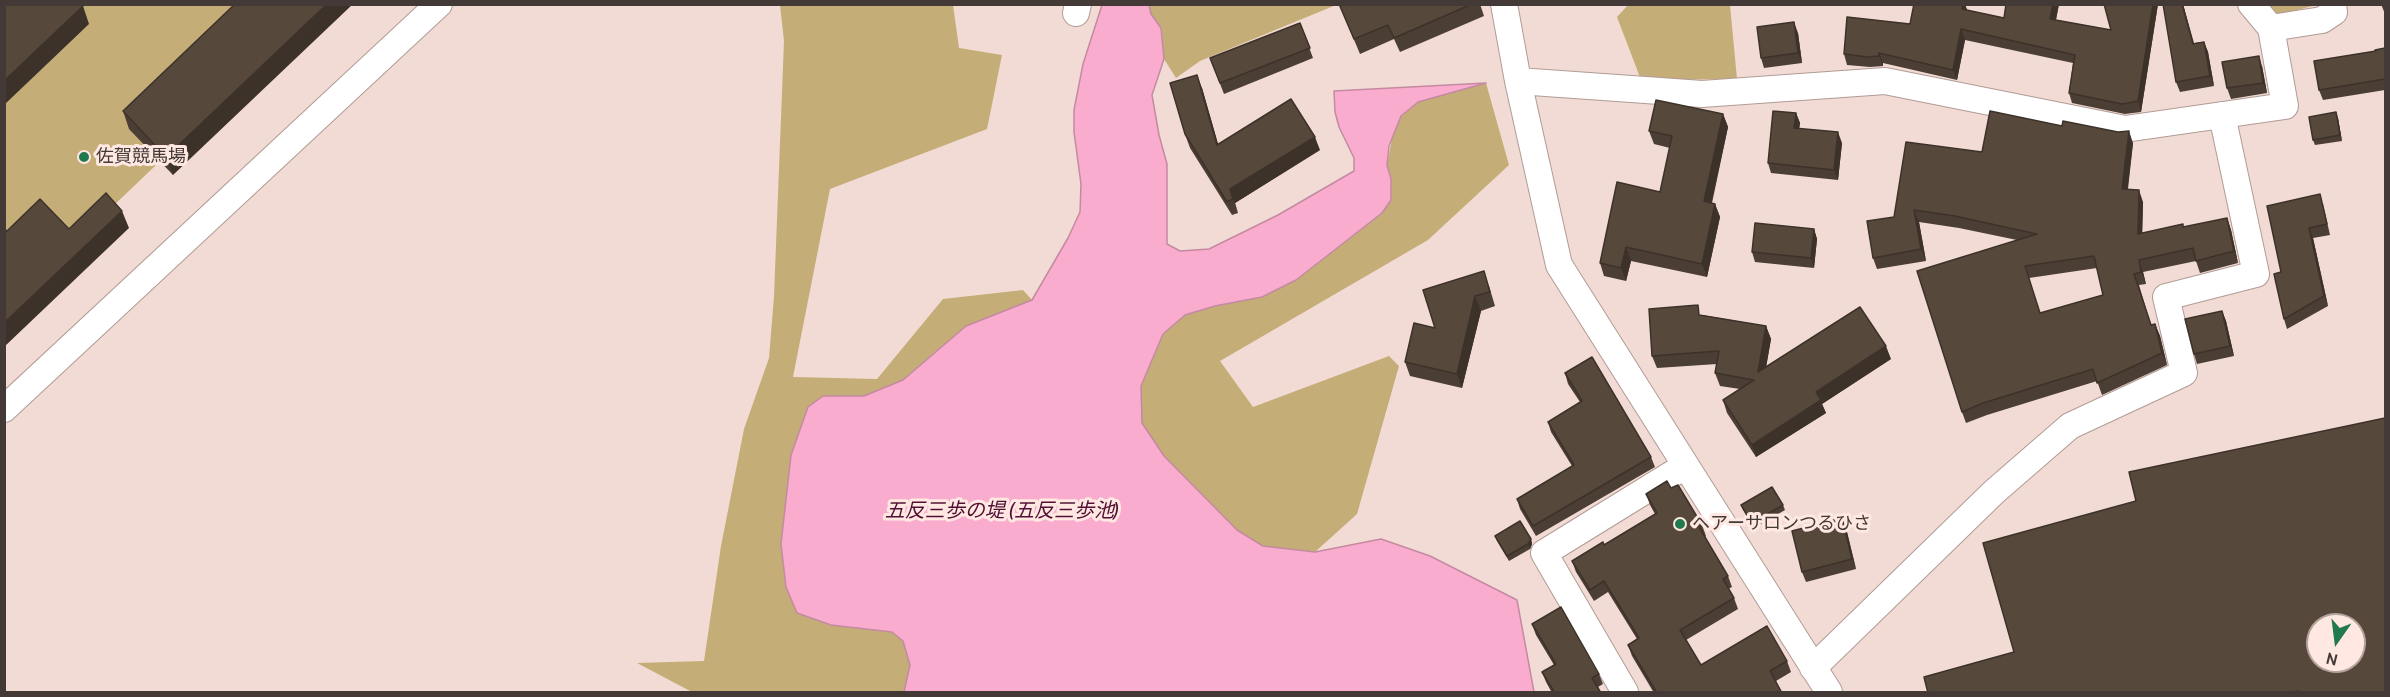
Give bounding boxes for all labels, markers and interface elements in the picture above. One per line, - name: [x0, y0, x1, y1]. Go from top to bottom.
- place label: 佐賀競馬場: [96, 146, 186, 168]
- marker: 佐賀競馬場: [77, 150, 91, 164]
- water label: 五反三歩の堤 (五反三歩池): [885, 499, 1119, 523]
- place label: ヘアーサロンつるひさ: [1692, 513, 1871, 535]
- marker: ヘアーサロンつるひさ: [1673, 517, 1687, 531]
- north arrow: [2306, 613, 2366, 673]
- text: N: [2324, 648, 2340, 670]

